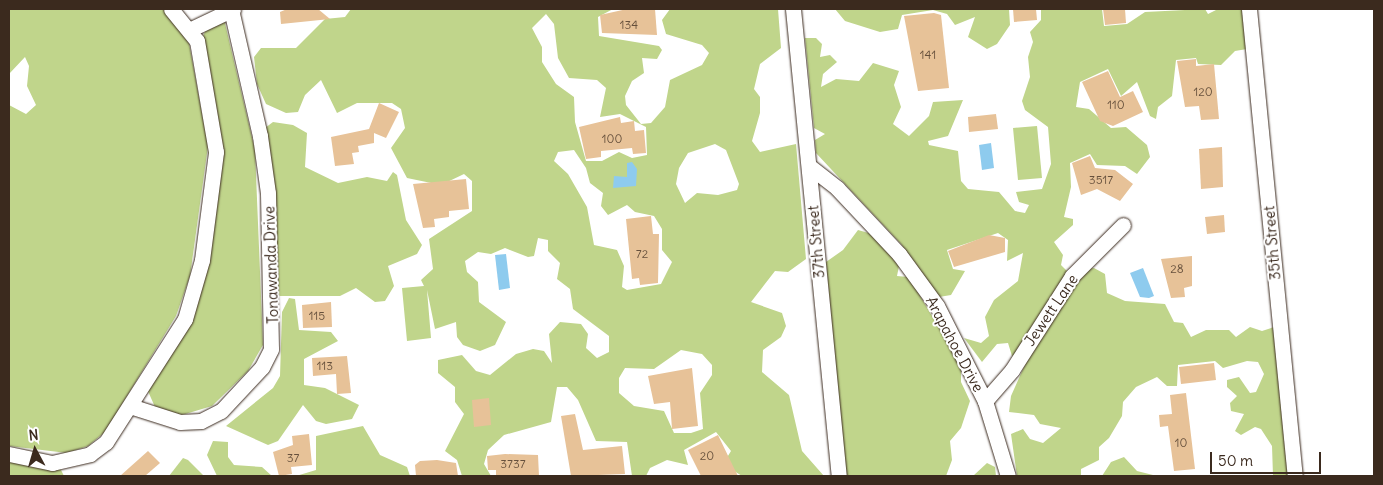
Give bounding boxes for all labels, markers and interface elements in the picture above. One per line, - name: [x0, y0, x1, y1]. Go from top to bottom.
- house number: 134: [620, 18, 638, 32]
- house number: 141: [920, 48, 936, 62]
- house number: 120: [1193, 85, 1213, 99]
- house number: 110: [1107, 98, 1125, 112]
- house number: 100: [602, 132, 622, 146]
- house number: 3517: [1089, 173, 1113, 187]
- street label: 37th Street: [804, 205, 828, 279]
- street label: 35th Street: [1260, 205, 1284, 281]
- street label: Tonawanda Drive: [260, 206, 282, 324]
- house number: 72: [636, 247, 648, 261]
- house number: 28: [1170, 262, 1184, 276]
- street label: Jewett Lane: [1020, 271, 1082, 349]
- street label: Arapahoe Drive: [922, 293, 988, 395]
- house number: 115: [309, 309, 325, 323]
- house number: 113: [317, 359, 333, 373]
- north arrow: [10, 425, 60, 475]
- text: N: [28, 426, 39, 445]
- house number: 10: [1175, 436, 1187, 450]
- scale bar: [1213, 442, 1324, 474]
- house number: 20: [700, 449, 714, 463]
- house number: 37: [287, 451, 299, 465]
- text: 50 m: [1218, 451, 1253, 470]
- house number: 3737: [500, 457, 526, 471]

